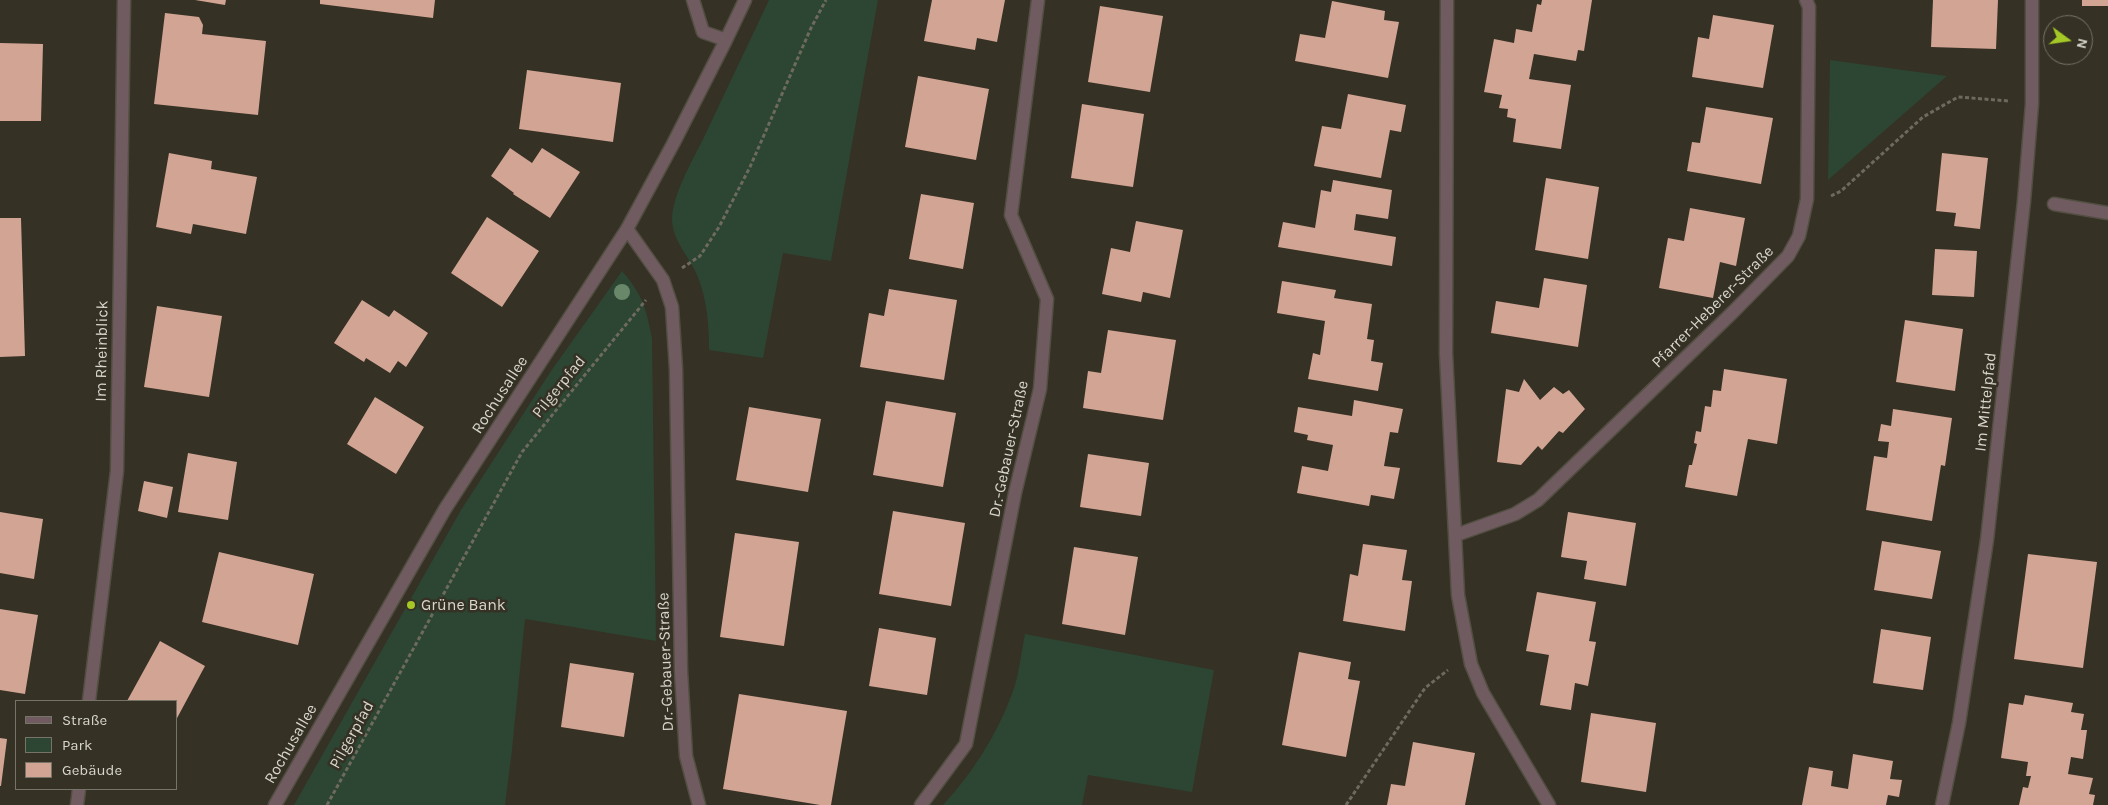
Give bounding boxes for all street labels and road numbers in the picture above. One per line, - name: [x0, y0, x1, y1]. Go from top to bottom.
- street label: Pfarrer-Heberer-Straße: [1648, 242, 1778, 372]
- street label: Im Rheinblick: [92, 300, 112, 402]
- street label: Pilgerpfad: [528, 352, 590, 422]
- street label: Im Mittelpfad: [1971, 352, 2001, 452]
- street label: Rochusallee: [468, 353, 532, 437]
- street label: Dr.-Gebauer-Straße: [985, 379, 1033, 519]
- street label: Dr.-Gebauer-Straße: [654, 592, 678, 732]
- street label: Pilgerpfad: [326, 698, 378, 772]
- street label: Rochusallee: [260, 701, 322, 787]

